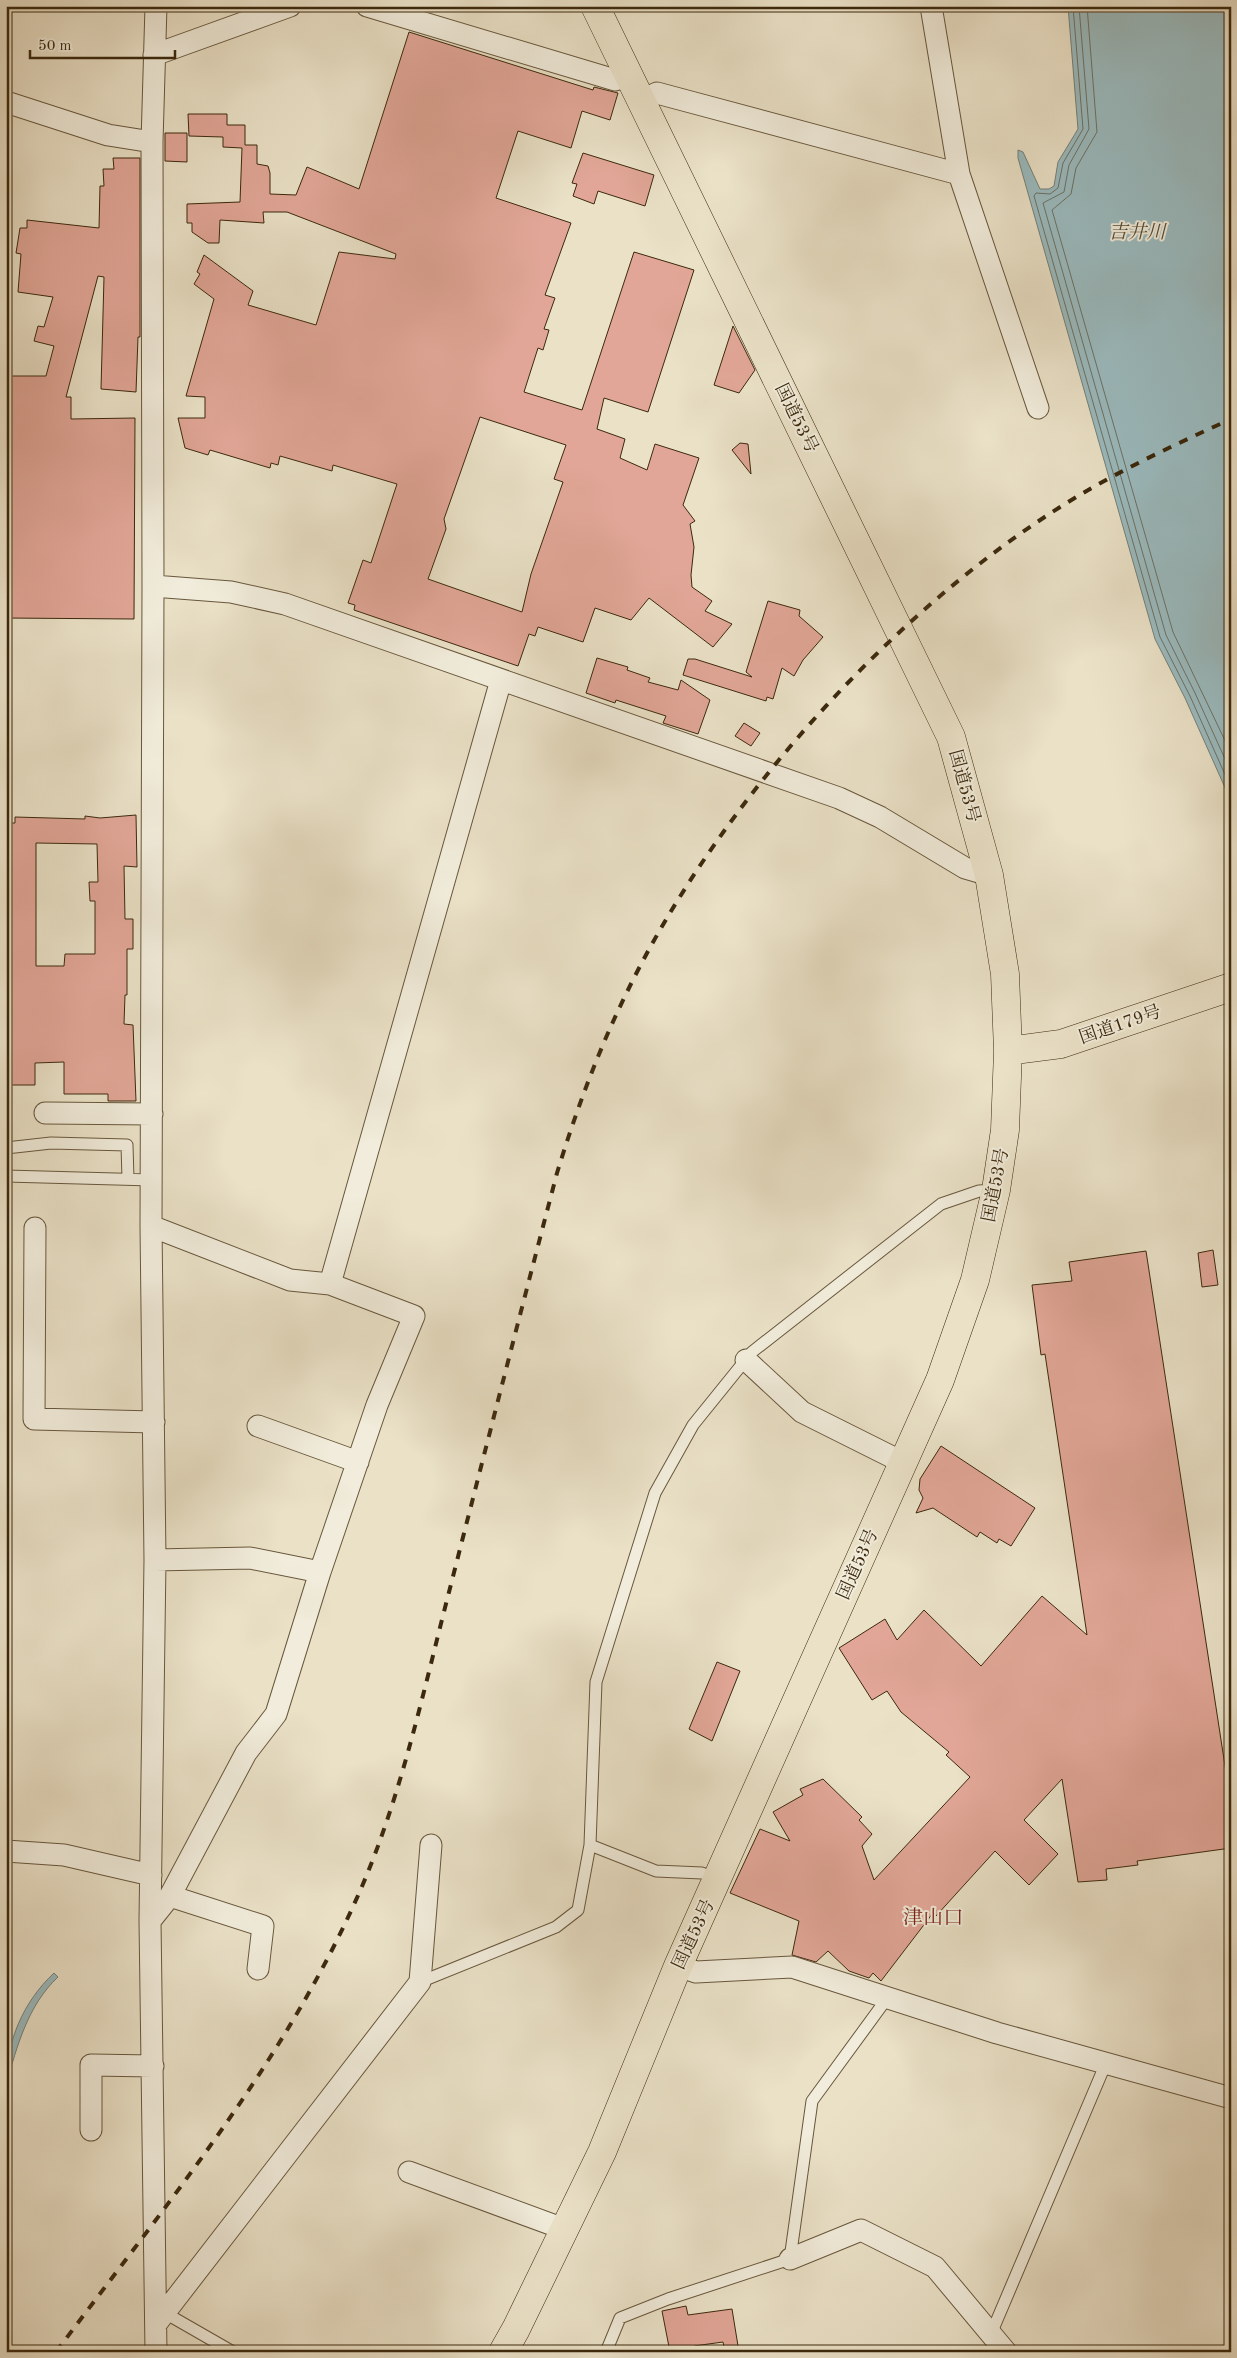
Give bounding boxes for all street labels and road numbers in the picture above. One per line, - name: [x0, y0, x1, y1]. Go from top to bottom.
- street label: 国道53号: [772, 380, 822, 456]
- street label: 国道53号: [946, 747, 984, 825]
- street label: 国道179号: [1076, 1001, 1164, 1047]
- street label: 国道53号: [978, 1146, 1012, 1224]
- street label: 国道53号: [833, 1526, 881, 1602]
- street label: 国道53号: [668, 1896, 718, 1972]

